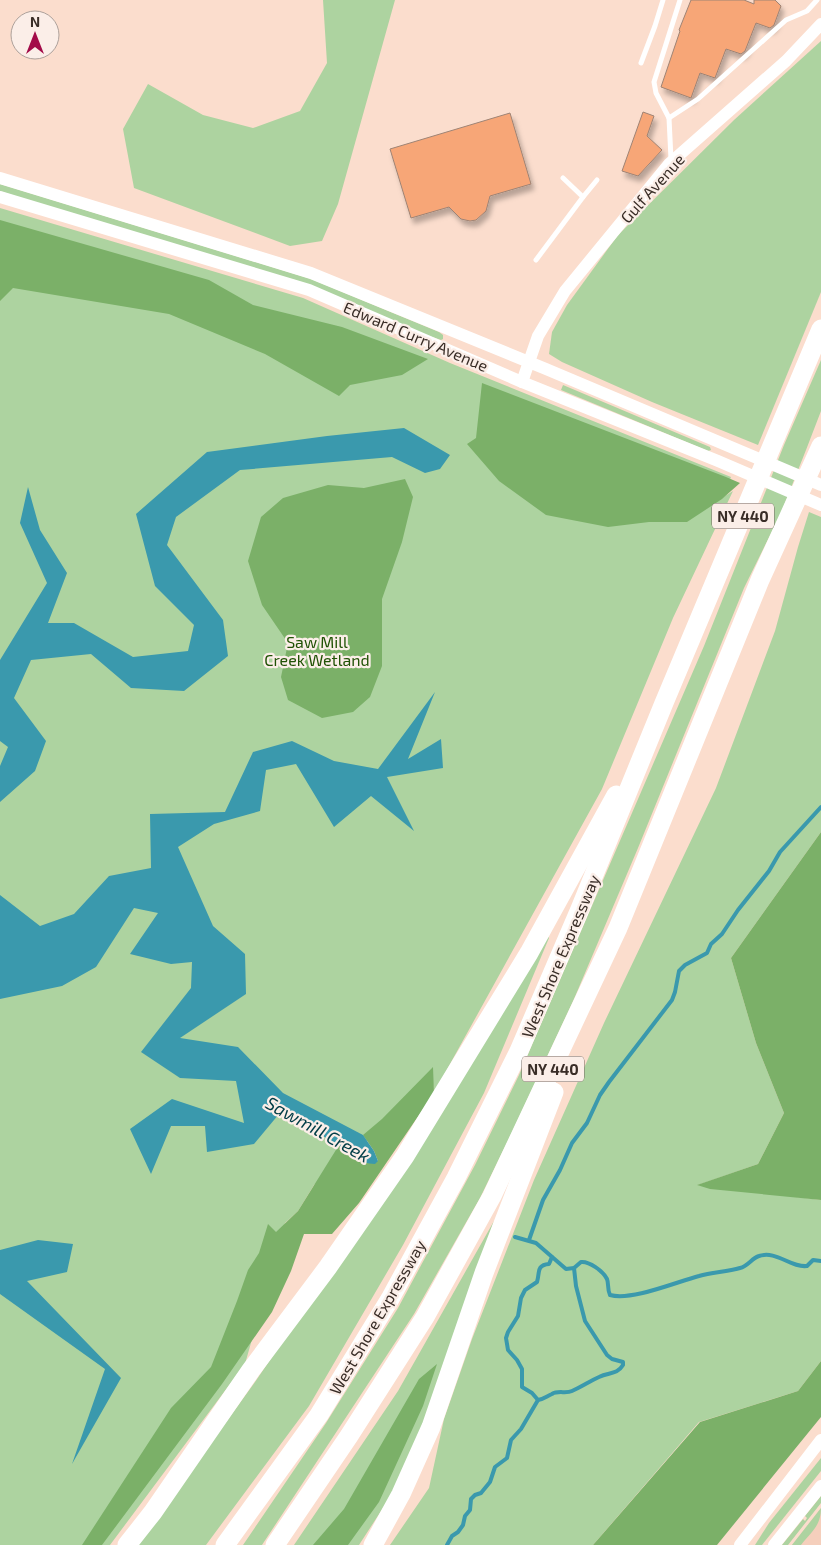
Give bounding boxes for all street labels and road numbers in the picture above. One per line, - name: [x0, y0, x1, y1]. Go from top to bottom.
- street label: Gulf Avenue: [616, 150, 688, 226]
- street label: Edward Curry Avenue: [341, 297, 491, 375]
- road number: NY 440: [712, 504, 774, 528]
- street label: West Shore Expressway: [517, 871, 603, 1040]
- road number: NY 440: [522, 1056, 584, 1082]
- street label: West Shore Expressway: [325, 1236, 429, 1398]

